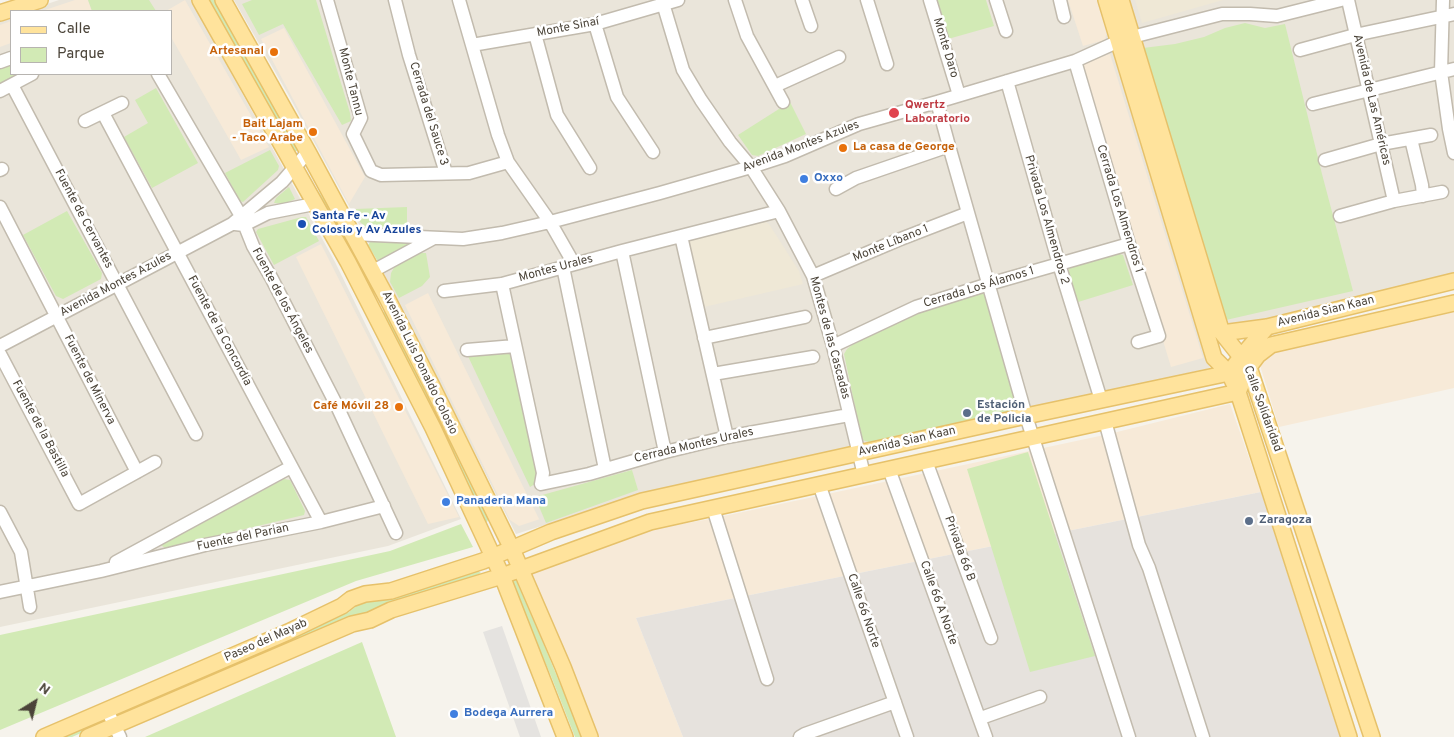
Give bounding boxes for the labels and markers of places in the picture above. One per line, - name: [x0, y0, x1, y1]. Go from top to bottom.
- place label: Artesanal: [209, 45, 264, 59]
- marker: Artesanal: [268, 46, 280, 58]
- place label: Qwertz Laboratorio: [905, 99, 970, 127]
- marker: Qwertz Laboratorio: [887, 106, 901, 120]
- place label: Bait Lajam - Taco Arabe: [232, 118, 303, 146]
- marker: Bait Lajam - Taco Arabe: [307, 126, 319, 138]
- place label: La casa de George: [853, 141, 955, 155]
- marker: La casa de George: [837, 142, 849, 154]
- place label: Oxxo: [814, 172, 843, 186]
- marker: Oxxo: [798, 173, 810, 185]
- place label: Santa Fe - Av Colosio y Av Azules: [312, 210, 421, 238]
- marker: Santa Fe - Av Colosio y Av Azules: [296, 218, 308, 230]
- place label: Estación de Policia: [977, 399, 1031, 427]
- place label: Café Móvil 28: [313, 400, 389, 414]
- marker: Café Móvil 28: [393, 401, 405, 413]
- marker: Estación de Policia: [961, 407, 973, 419]
- place label: Panaderia Mana: [456, 495, 546, 509]
- marker: Panaderia Mana: [440, 496, 452, 508]
- place label: Zaragoza: [1259, 514, 1312, 528]
- marker: Zaragoza: [1243, 515, 1255, 527]
- place label: Bodega Aurrera: [464, 707, 553, 721]
- marker: Bodega Aurrera: [448, 708, 460, 720]

